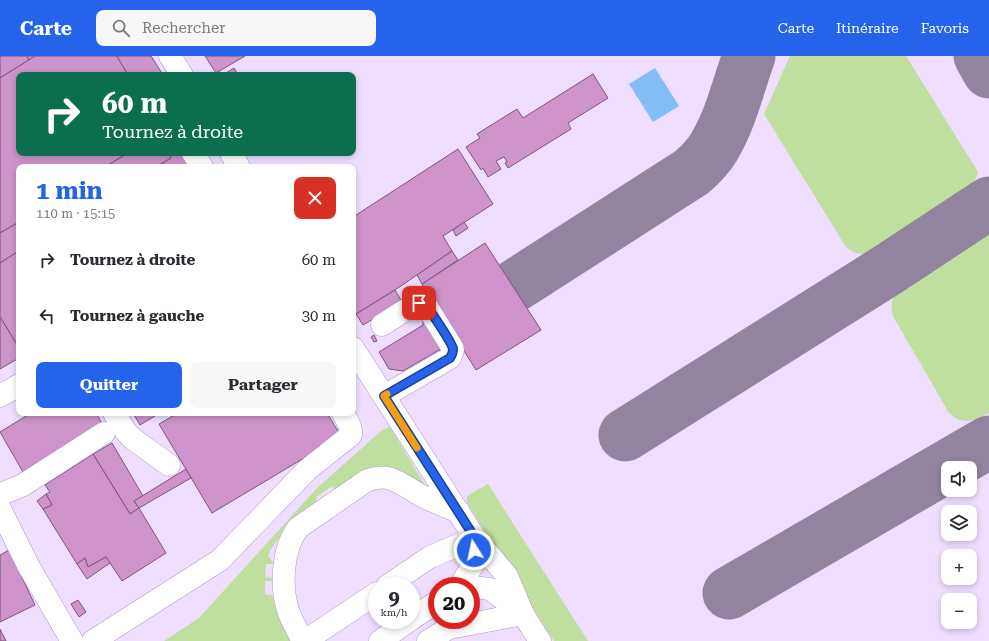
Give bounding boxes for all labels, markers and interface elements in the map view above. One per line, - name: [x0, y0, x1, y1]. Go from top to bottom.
- search box: [96, 10, 376, 46]
- text: Carte: [20, 17, 72, 40]
- icon: search: [110, 17, 132, 39]
- text: Rechercher: [142, 19, 225, 37]
- text: Carte: [778, 20, 814, 36]
- text: Itinéraire: [836, 20, 899, 36]
- text: Favoris: [921, 20, 969, 36]
- text: 60 m: [102, 87, 167, 120]
- icon: right: [36, 88, 88, 140]
- text: Tournez à droite: [102, 121, 243, 142]
- text: 1 min: [36, 177, 103, 205]
- button: close: [294, 177, 336, 219]
- text: 110 m · 15:15: [36, 206, 115, 221]
- icon: right: [36, 249, 58, 271]
- text: Tournez à droite: [70, 251, 195, 269]
- text: 60 m: [302, 251, 336, 269]
- pin: [402, 286, 436, 320]
- icon: arrive: [408, 292, 430, 314]
- icon: left: [36, 305, 58, 327]
- text: Tournez à gauche: [70, 307, 204, 325]
- text: 30 m: [302, 307, 336, 325]
- button: Quitter: [36, 362, 182, 408]
- button: Partager: [190, 362, 336, 408]
- map controls: [941, 461, 977, 629]
- button: sound: [941, 461, 977, 497]
- button: layers: [941, 505, 977, 541]
- position arrow: [453, 529, 495, 571]
- button: +: [941, 549, 977, 585]
- speed limit sign: 20: [428, 577, 480, 629]
- text: 9: [388, 586, 400, 610]
- button: −: [941, 593, 977, 629]
- text: km/h: [381, 607, 407, 618]

